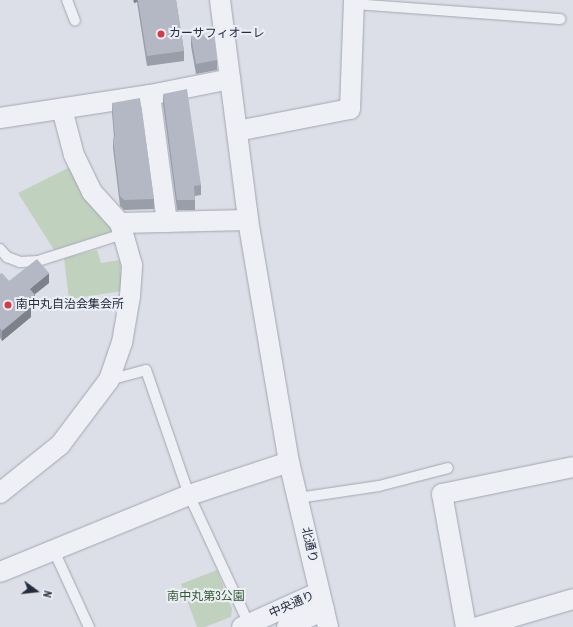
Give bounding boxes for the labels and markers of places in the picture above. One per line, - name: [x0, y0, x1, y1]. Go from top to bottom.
- place label: カーサフィオーレ: [169, 27, 265, 41]
- marker: カーサフィオーレ: [156, 29, 166, 39]
- place label: 南中丸自治会集会所: [16, 298, 124, 312]
- marker: 南中丸自治会集会所: [3, 300, 13, 310]

